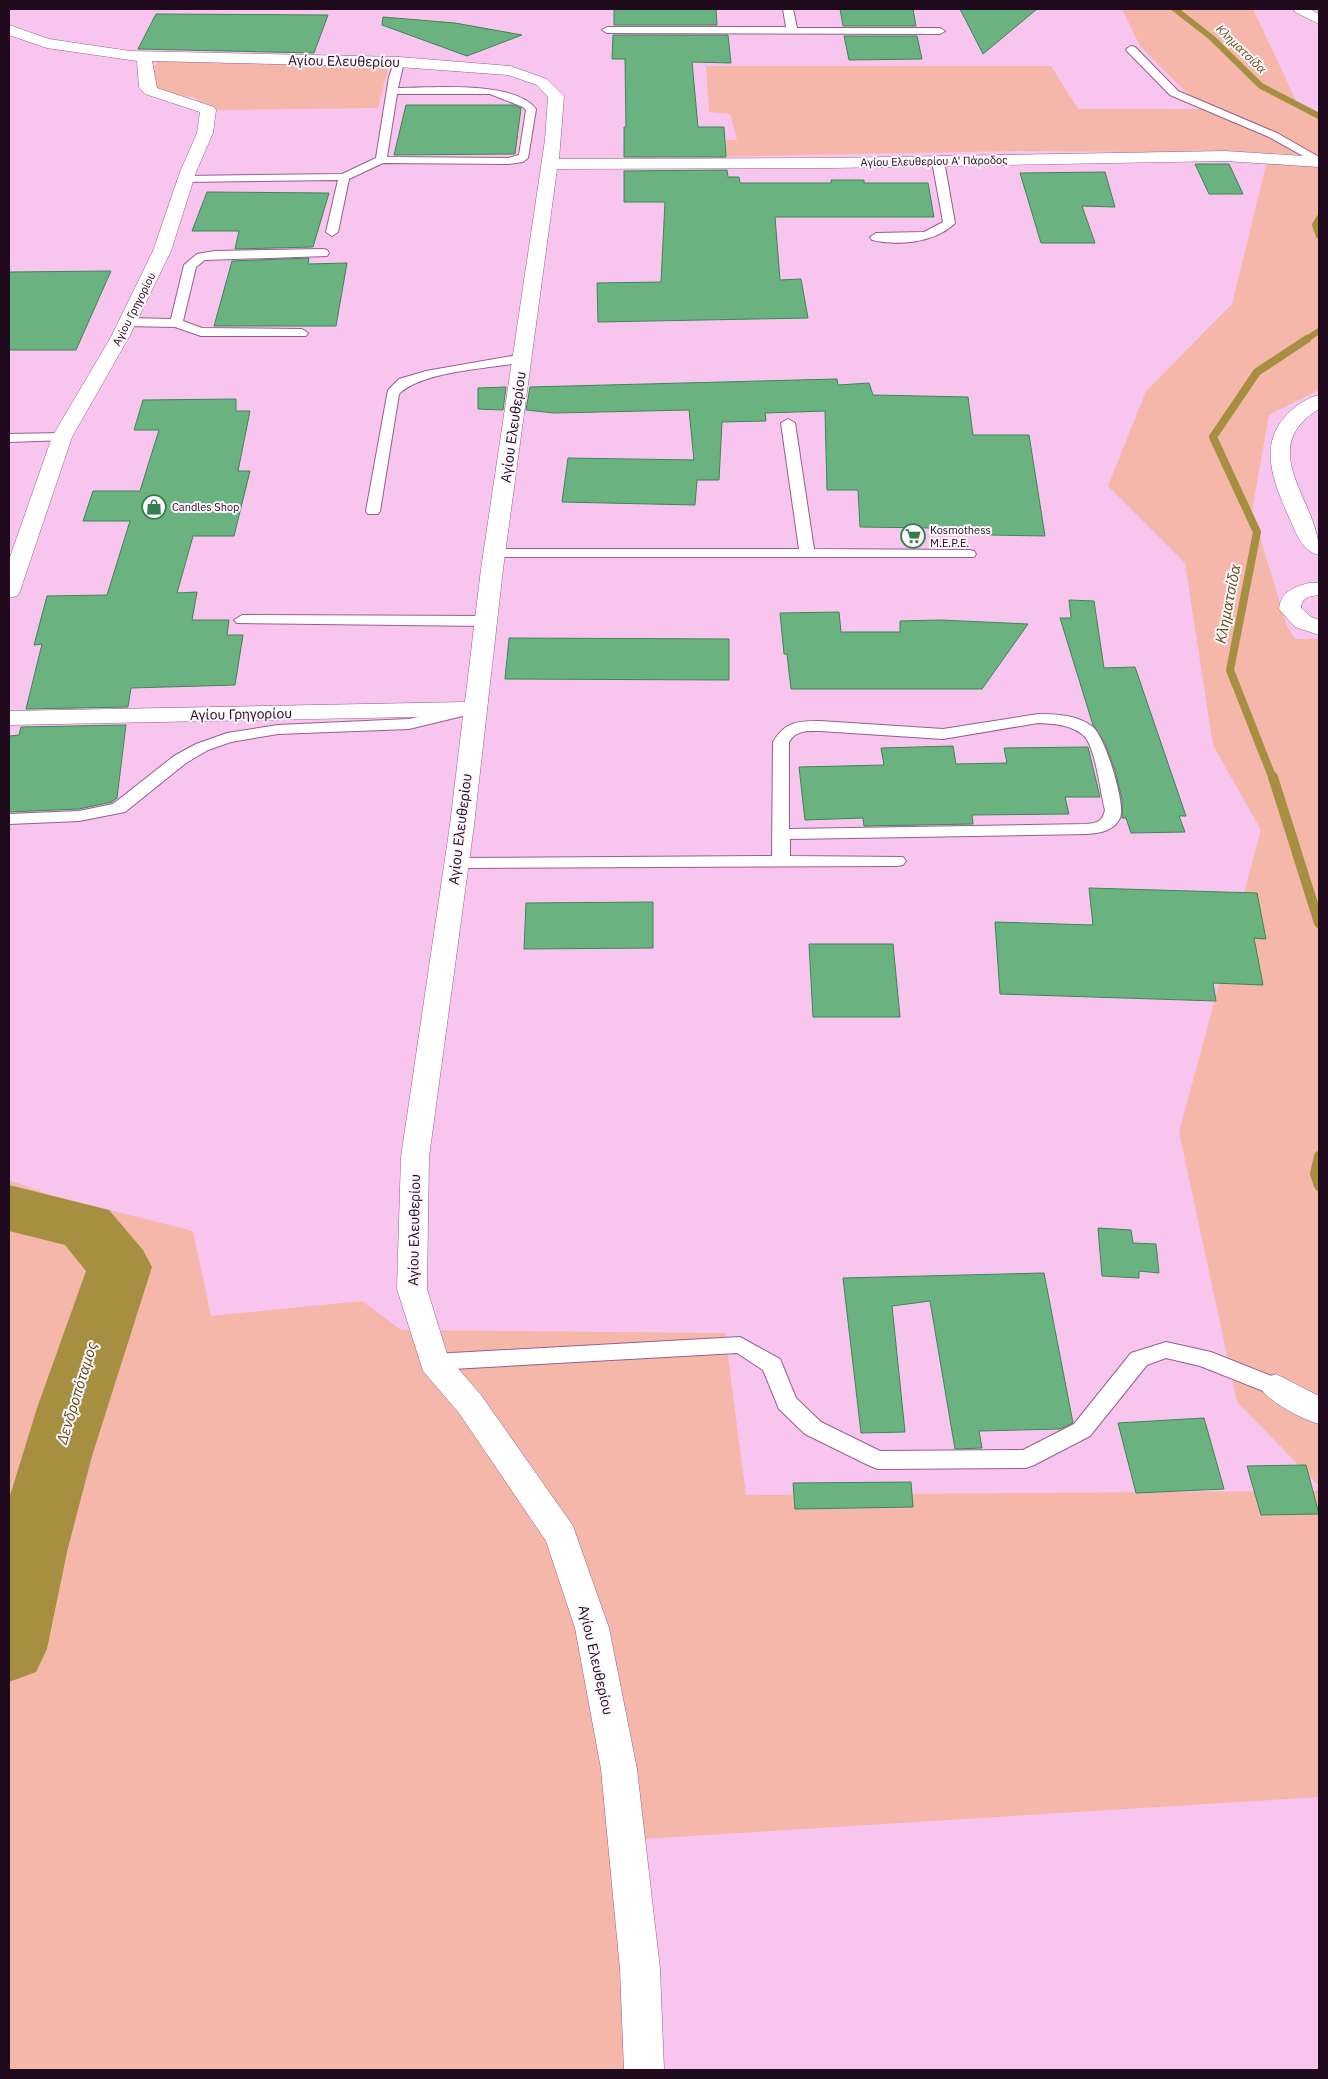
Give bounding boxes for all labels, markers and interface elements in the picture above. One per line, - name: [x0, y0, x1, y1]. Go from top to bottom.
- water label: Κληματσίδα: [1213, 21, 1270, 77]
- street label: Αγίου Ελευθερίου: [288, 51, 400, 71]
- street label: Αγίου Ελευθερίου Α' Πάροδος: [860, 153, 1008, 169]
- street label: Αγίου Γρηγορίου: [110, 270, 158, 348]
- street label: Αγίου Ελευθερίου: [496, 370, 530, 484]
- shop icon: Candles Shop: [141, 494, 167, 520]
- place label: Candles Shop: [172, 500, 240, 514]
- supermarket icon: Kosmothess M.E.P.E.: [900, 523, 926, 549]
- place label: Kosmothess M.E.P.E.: [930, 523, 991, 550]
- water label: Κληματσίδα: [1211, 562, 1245, 645]
- street label: Αγίου Γρηγορίου: [190, 704, 292, 724]
- street label: Αγίου Ελευθερίου: [444, 772, 476, 886]
- street label: Αγίου Ελευθερίου: [404, 1174, 424, 1286]
- water label: Δενδροπόταμος: [52, 1339, 101, 1447]
- street label: Αγίου Ελευθερίου: [575, 1603, 617, 1717]

